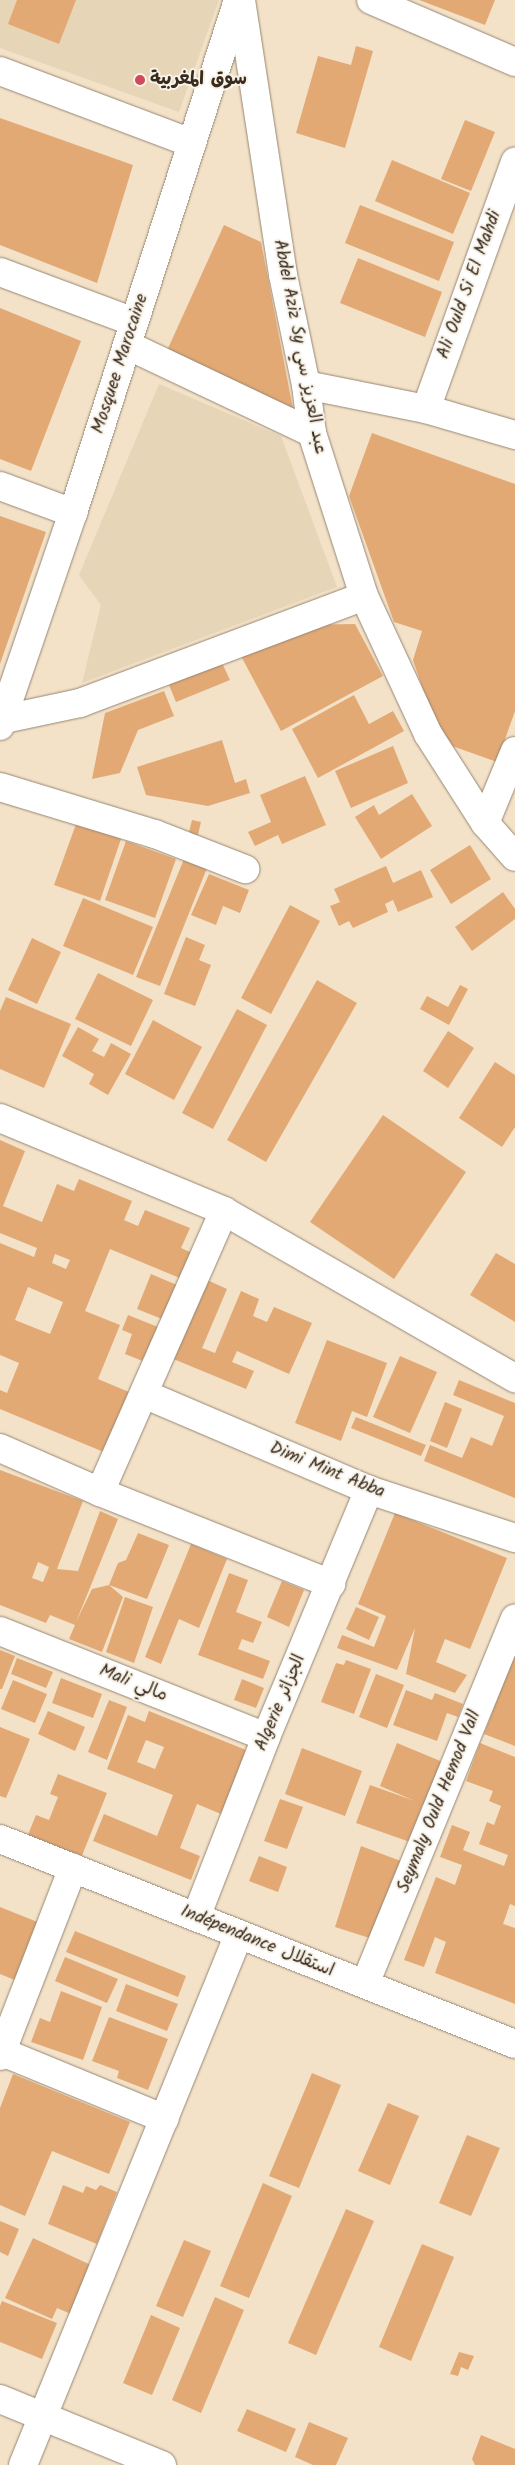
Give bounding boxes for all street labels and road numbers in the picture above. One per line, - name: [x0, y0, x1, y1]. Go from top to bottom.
- street label: Ali Ould Si El Mahdi: [433, 208, 507, 362]
- street label: Abdel Aziz Sy عبد العزيز سي: [268, 238, 330, 456]
- street label: Mosquee Marocaine: [88, 291, 154, 437]
- street label: Dimi Mint Abba: [266, 1438, 388, 1504]
- street label: Algerie الجزائر: [251, 1652, 311, 1754]
- street label: Mali مالي: [96, 1661, 170, 1707]
- street label: Seymaly Ould Hemod Vall: [393, 1708, 487, 1896]
- street label: Indépendance استقلال: [177, 1901, 337, 1983]

